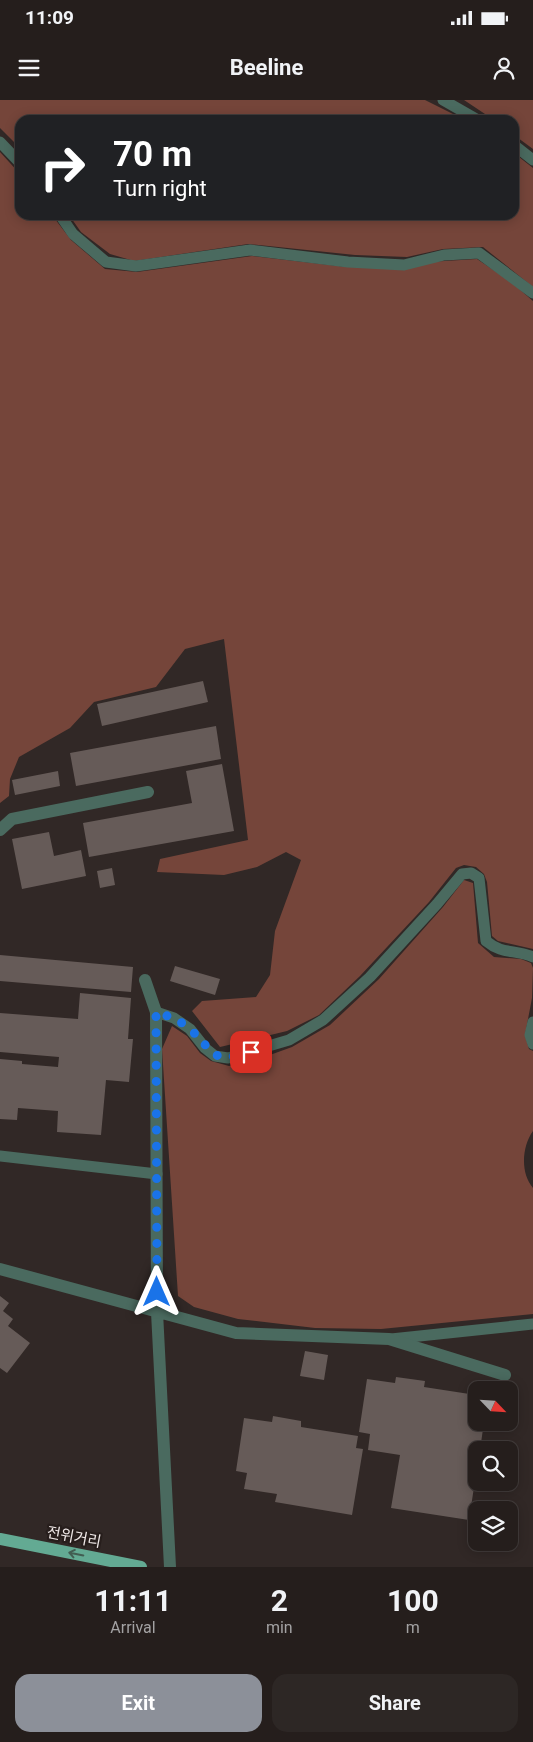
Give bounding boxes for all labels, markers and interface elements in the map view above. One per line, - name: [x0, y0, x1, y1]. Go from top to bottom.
- text: 11:09: [25, 6, 74, 29]
- icon: menu: [15, 54, 43, 82]
- icon: person: [490, 54, 518, 82]
- text: Beeline: [230, 55, 303, 80]
- text: 70 m: [113, 134, 192, 175]
- icon: right: [30, 135, 95, 200]
- text: Turn right: [113, 176, 207, 201]
- pin: [230, 1031, 272, 1073]
- icon: arrive: [237, 1038, 265, 1066]
- position arrow: [130, 1265, 182, 1317]
- north arrow: [468, 1381, 518, 1431]
- map controls: [468, 1381, 518, 1551]
- button: search: [468, 1441, 518, 1491]
- button: layers: [468, 1501, 518, 1551]
- street label: 전위거리: [45, 1523, 103, 1551]
- one-way arrow: [68, 1549, 84, 1559]
- text: 11:11: [94, 1583, 172, 1618]
- text: 2: [271, 1583, 288, 1618]
- text: 100: [387, 1583, 439, 1618]
- text: Arrival: [110, 1618, 156, 1637]
- text: min: [266, 1618, 293, 1637]
- text: m: [406, 1618, 420, 1637]
- button: Exit: [15, 1674, 262, 1732]
- button: Share: [272, 1674, 518, 1732]

